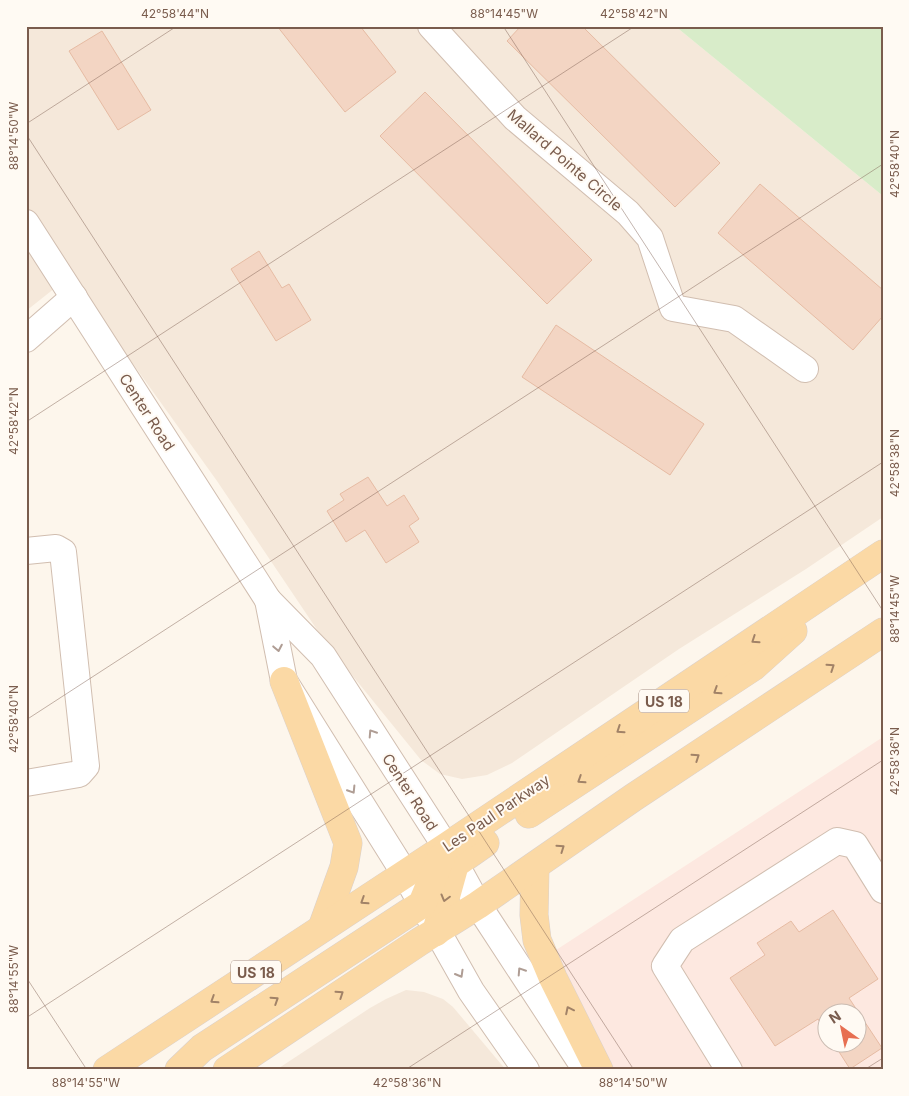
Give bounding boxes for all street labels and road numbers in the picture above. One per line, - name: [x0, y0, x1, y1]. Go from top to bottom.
- street label: Mallard Pointe Circle: [504, 105, 626, 215]
- street label: Center Road: [115, 370, 179, 454]
- road number: US 18: [639, 689, 689, 712]
- street label: Center Road: [378, 750, 442, 834]
- street label: Les Paul Parkway: [439, 770, 554, 856]
- road number: US 18: [231, 960, 281, 984]

